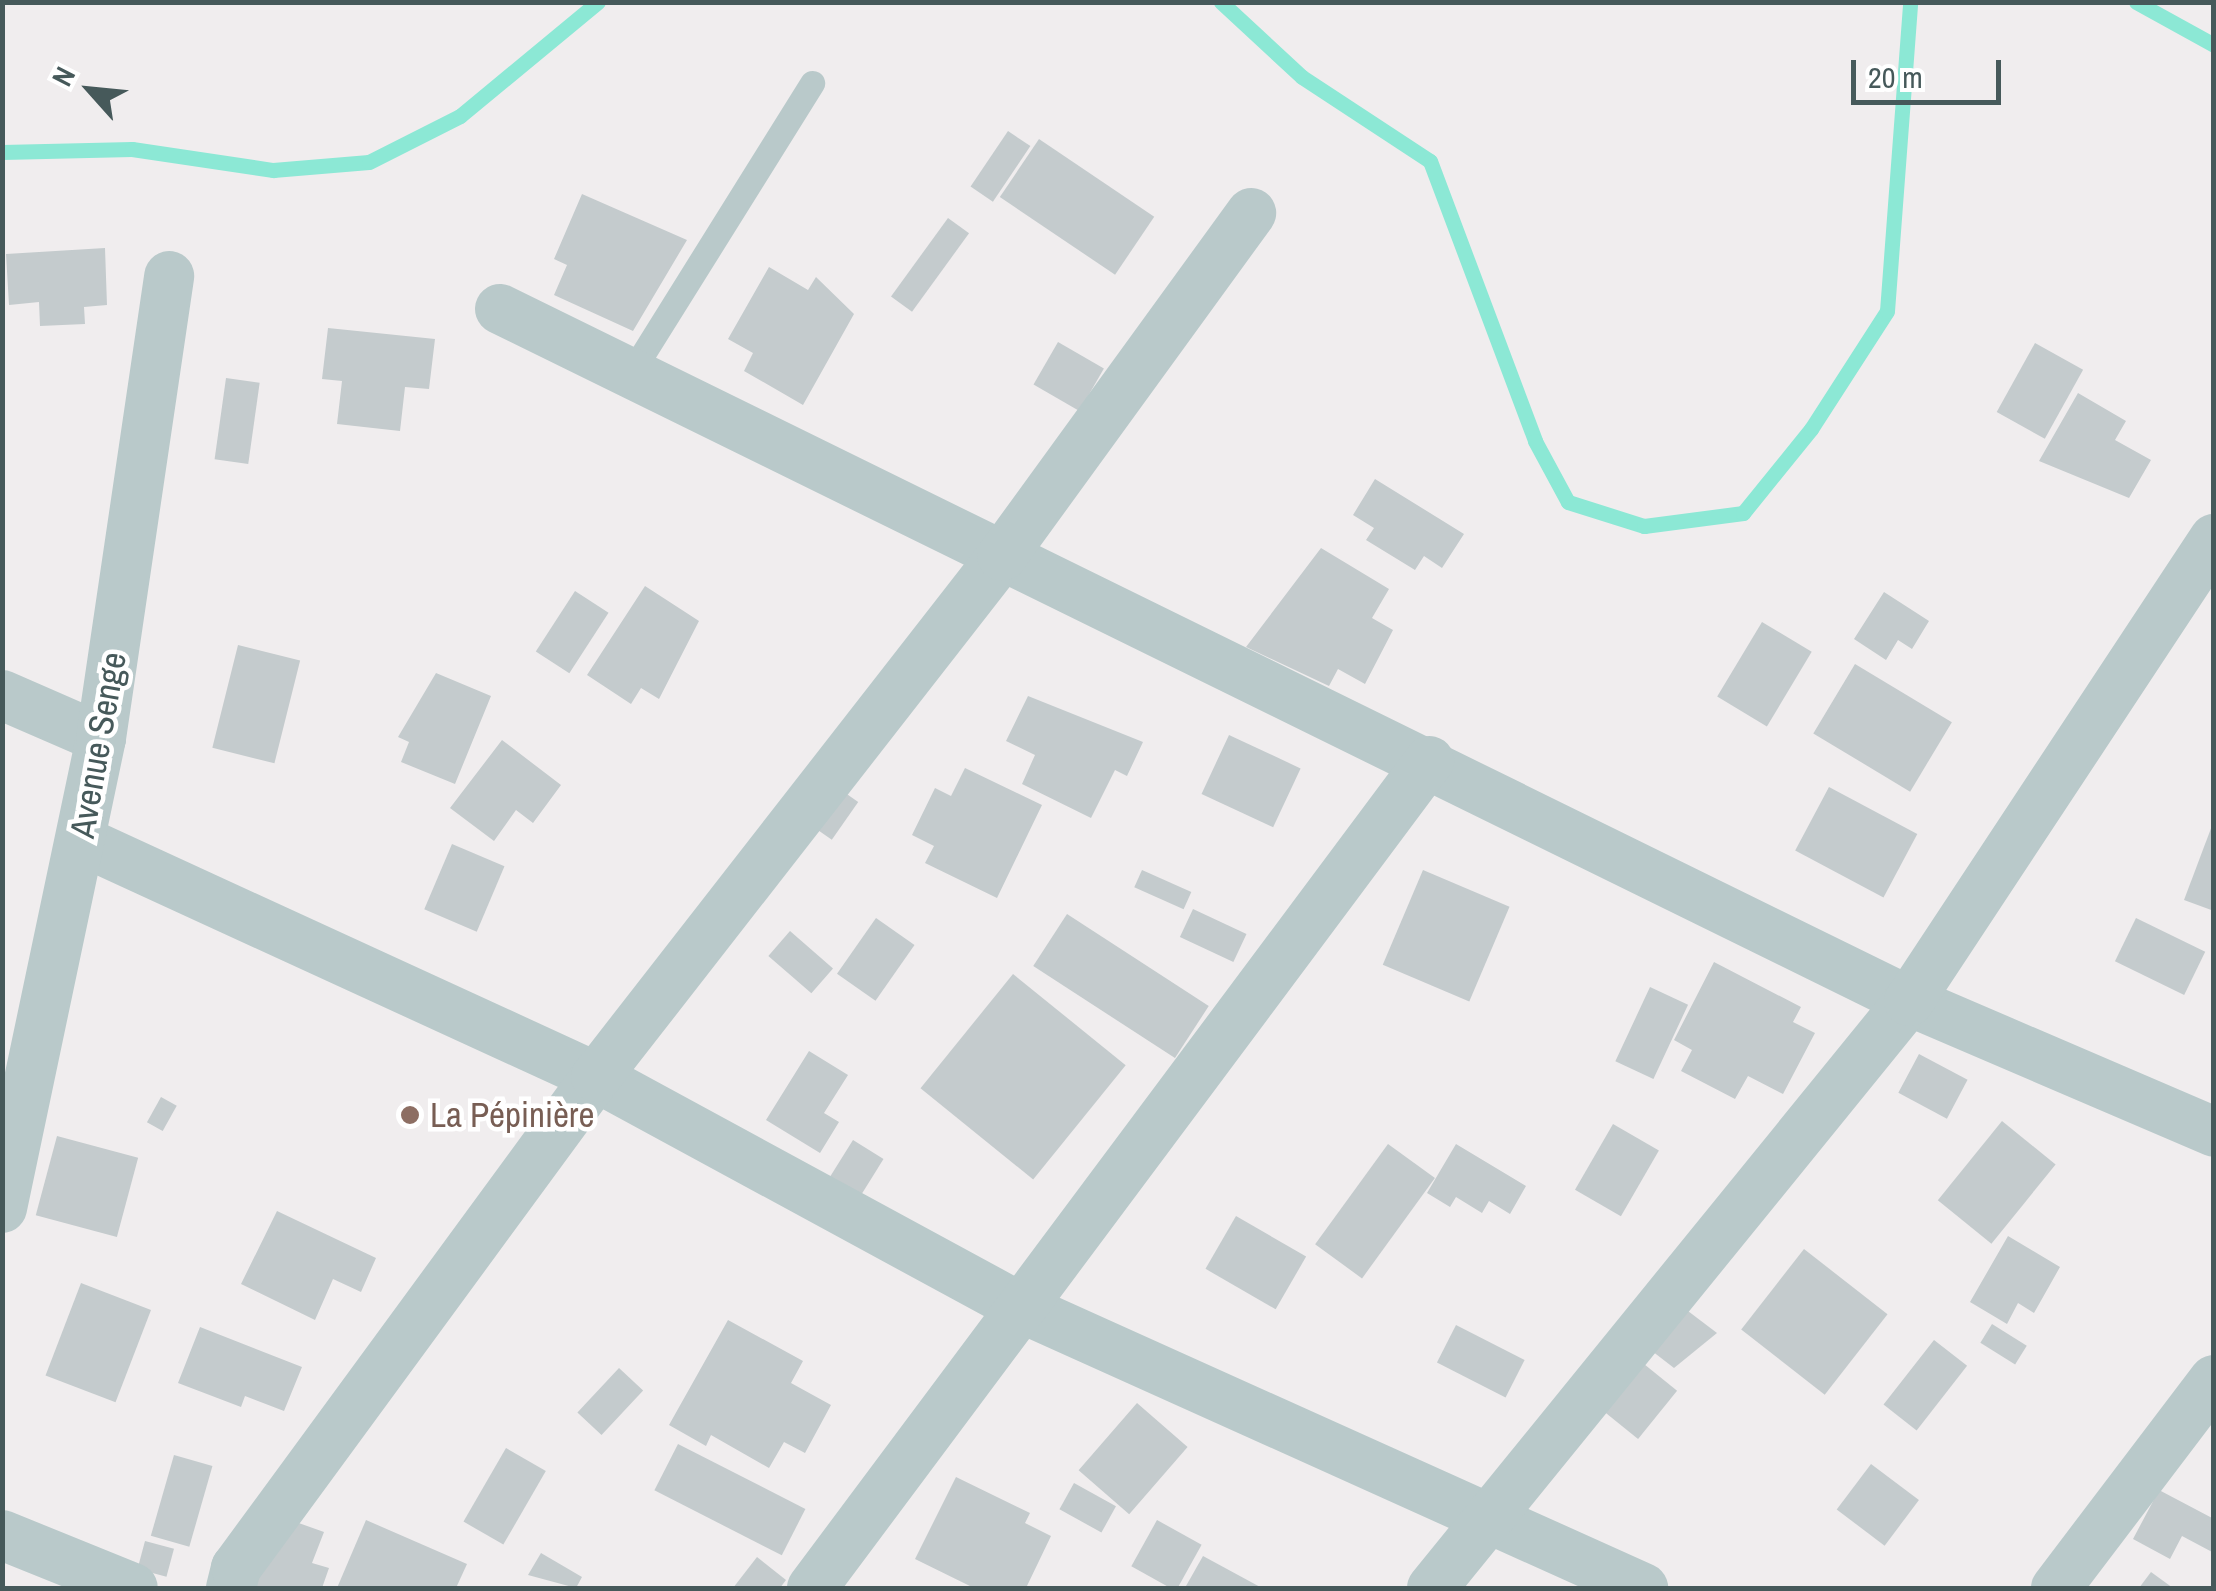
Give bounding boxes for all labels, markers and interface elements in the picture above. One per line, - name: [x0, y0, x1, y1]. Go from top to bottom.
- north arrow: [40, 40, 140, 140]
- scale bar: [1856, 40, 2006, 102]
- text: 20 m: [1868, 57, 1923, 97]
- text: N: [43, 60, 84, 92]
- street label: Avenue Senge: [61, 649, 135, 841]
- place label: La Pépinière: [430, 1094, 594, 1136]
- marker: La Pépinière: [399, 1104, 421, 1126]

